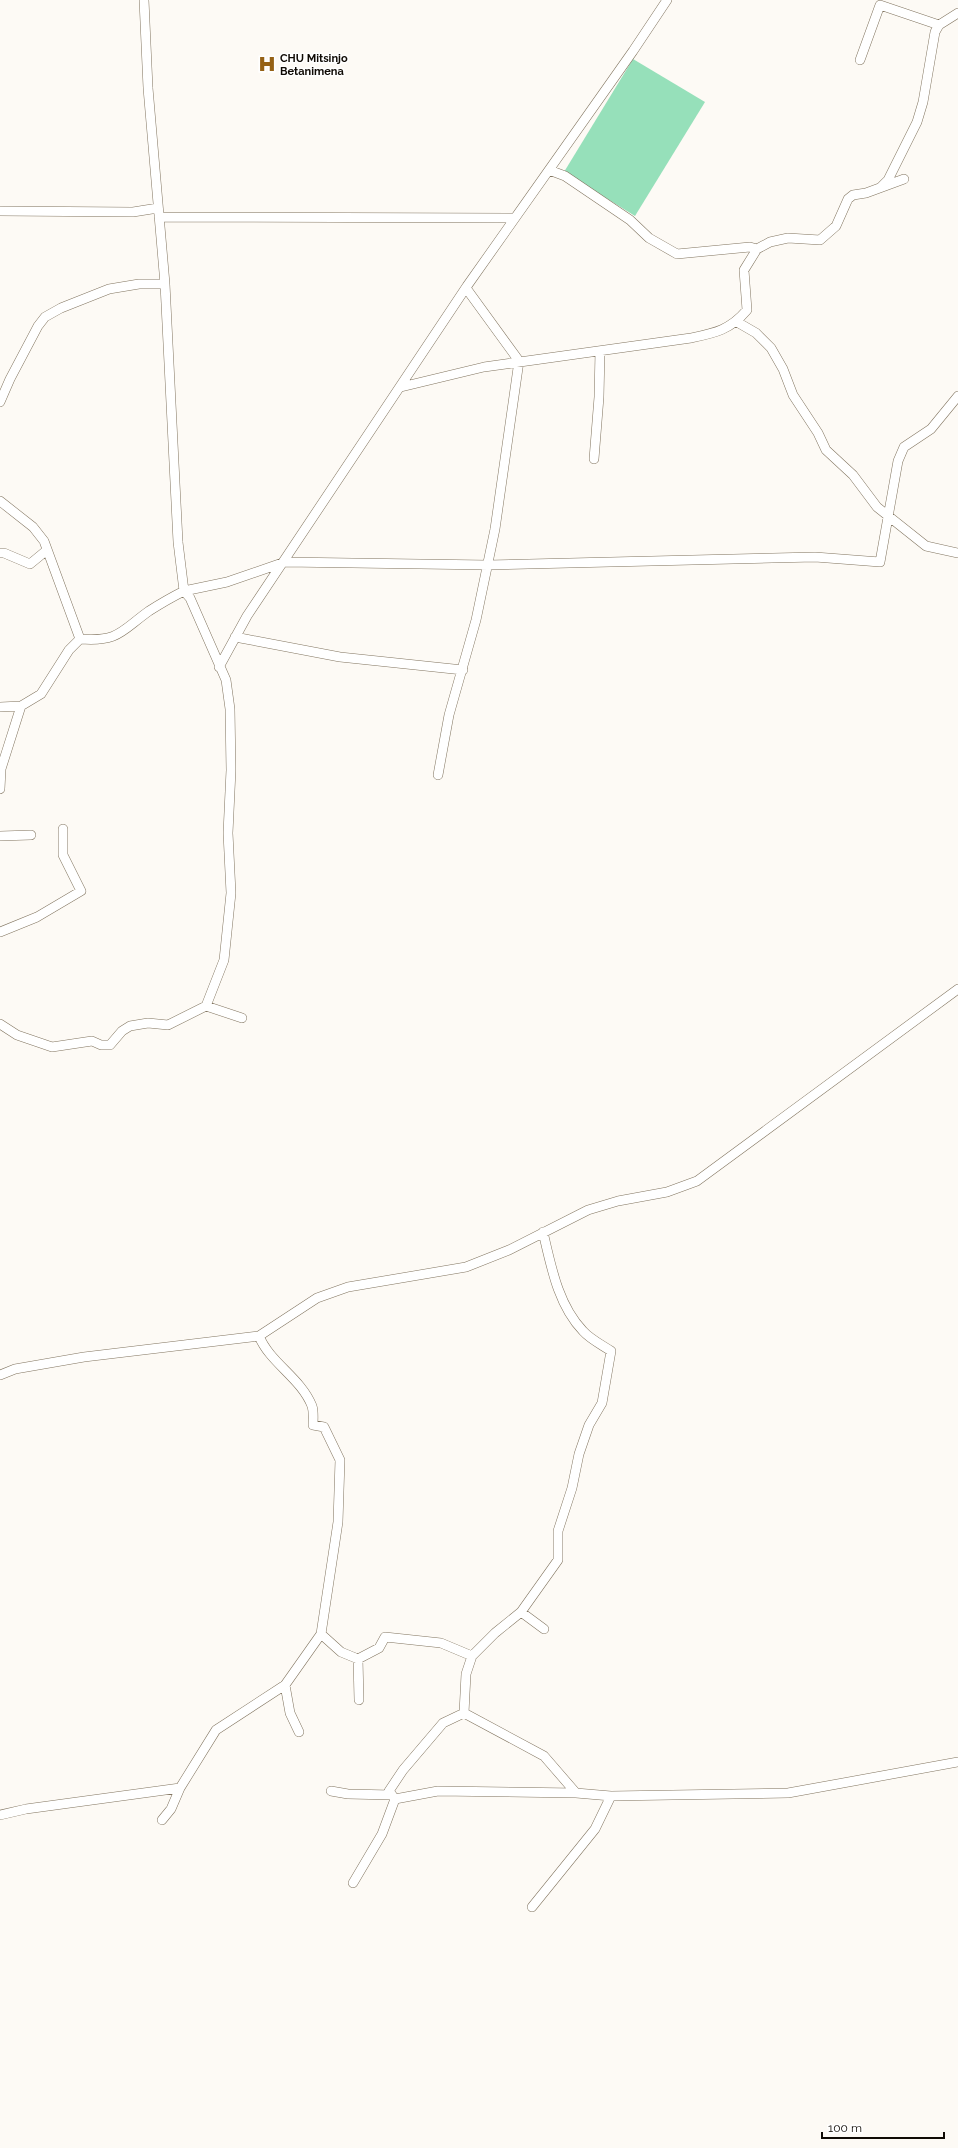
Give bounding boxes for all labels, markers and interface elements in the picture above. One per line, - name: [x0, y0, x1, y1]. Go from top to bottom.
- place label: CHU Mitsinjo Betanimena: [280, 52, 348, 78]
- hospital icon: CHU Mitsinjo Betanimena: [257, 54, 277, 74]
- scale bar: [822, 2114, 944, 2140]
- text: 100 m: [828, 2121, 862, 2135]

